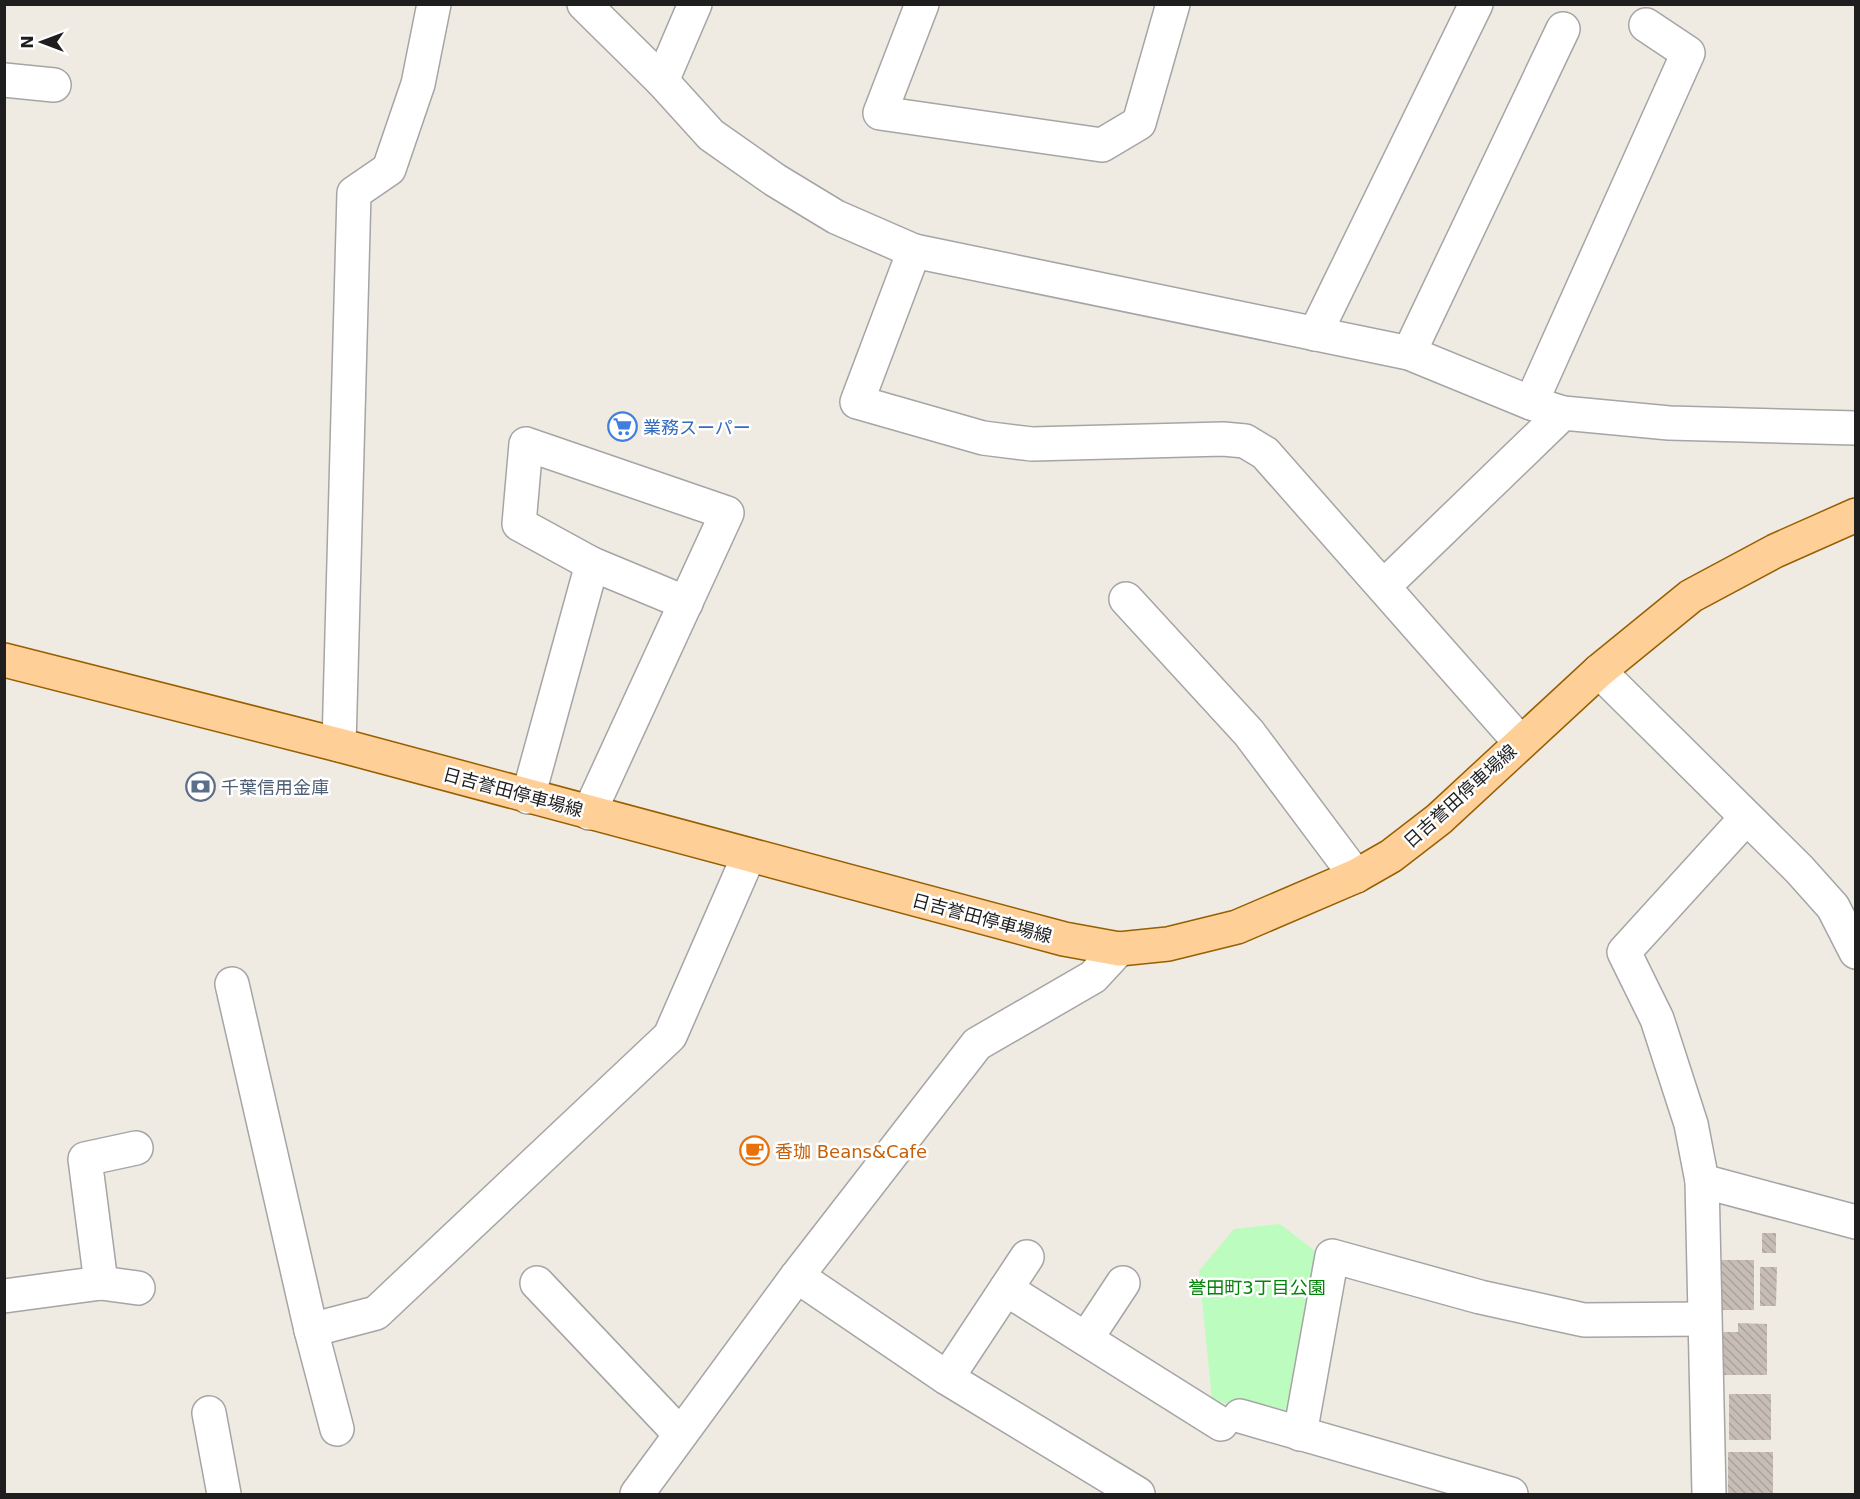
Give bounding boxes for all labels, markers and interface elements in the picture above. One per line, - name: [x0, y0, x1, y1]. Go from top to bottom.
- north arrow: [12, 12, 72, 72]
- text: N: [18, 35, 37, 49]
- supermarket icon: 業務スーパー: [606, 411, 638, 443]
- place label: 業務スーパー: [643, 417, 751, 438]
- street label: 日吉誉田停車場線: [1399, 740, 1521, 852]
- street label: 日吉誉田停車場線: [441, 763, 585, 821]
- bank icon: 千葉信用金庫: [184, 771, 216, 803]
- place label: 千葉信用金庫: [221, 777, 329, 798]
- street label: 日吉誉田停車場線: [910, 889, 1054, 947]
- cafe icon: 香珈 Beans&Cafe: [738, 1135, 770, 1167]
- place label: 香珈 Beans&Cafe: [775, 1141, 927, 1162]
- park label: 誉田町3丁目公園: [1188, 1277, 1326, 1298]

